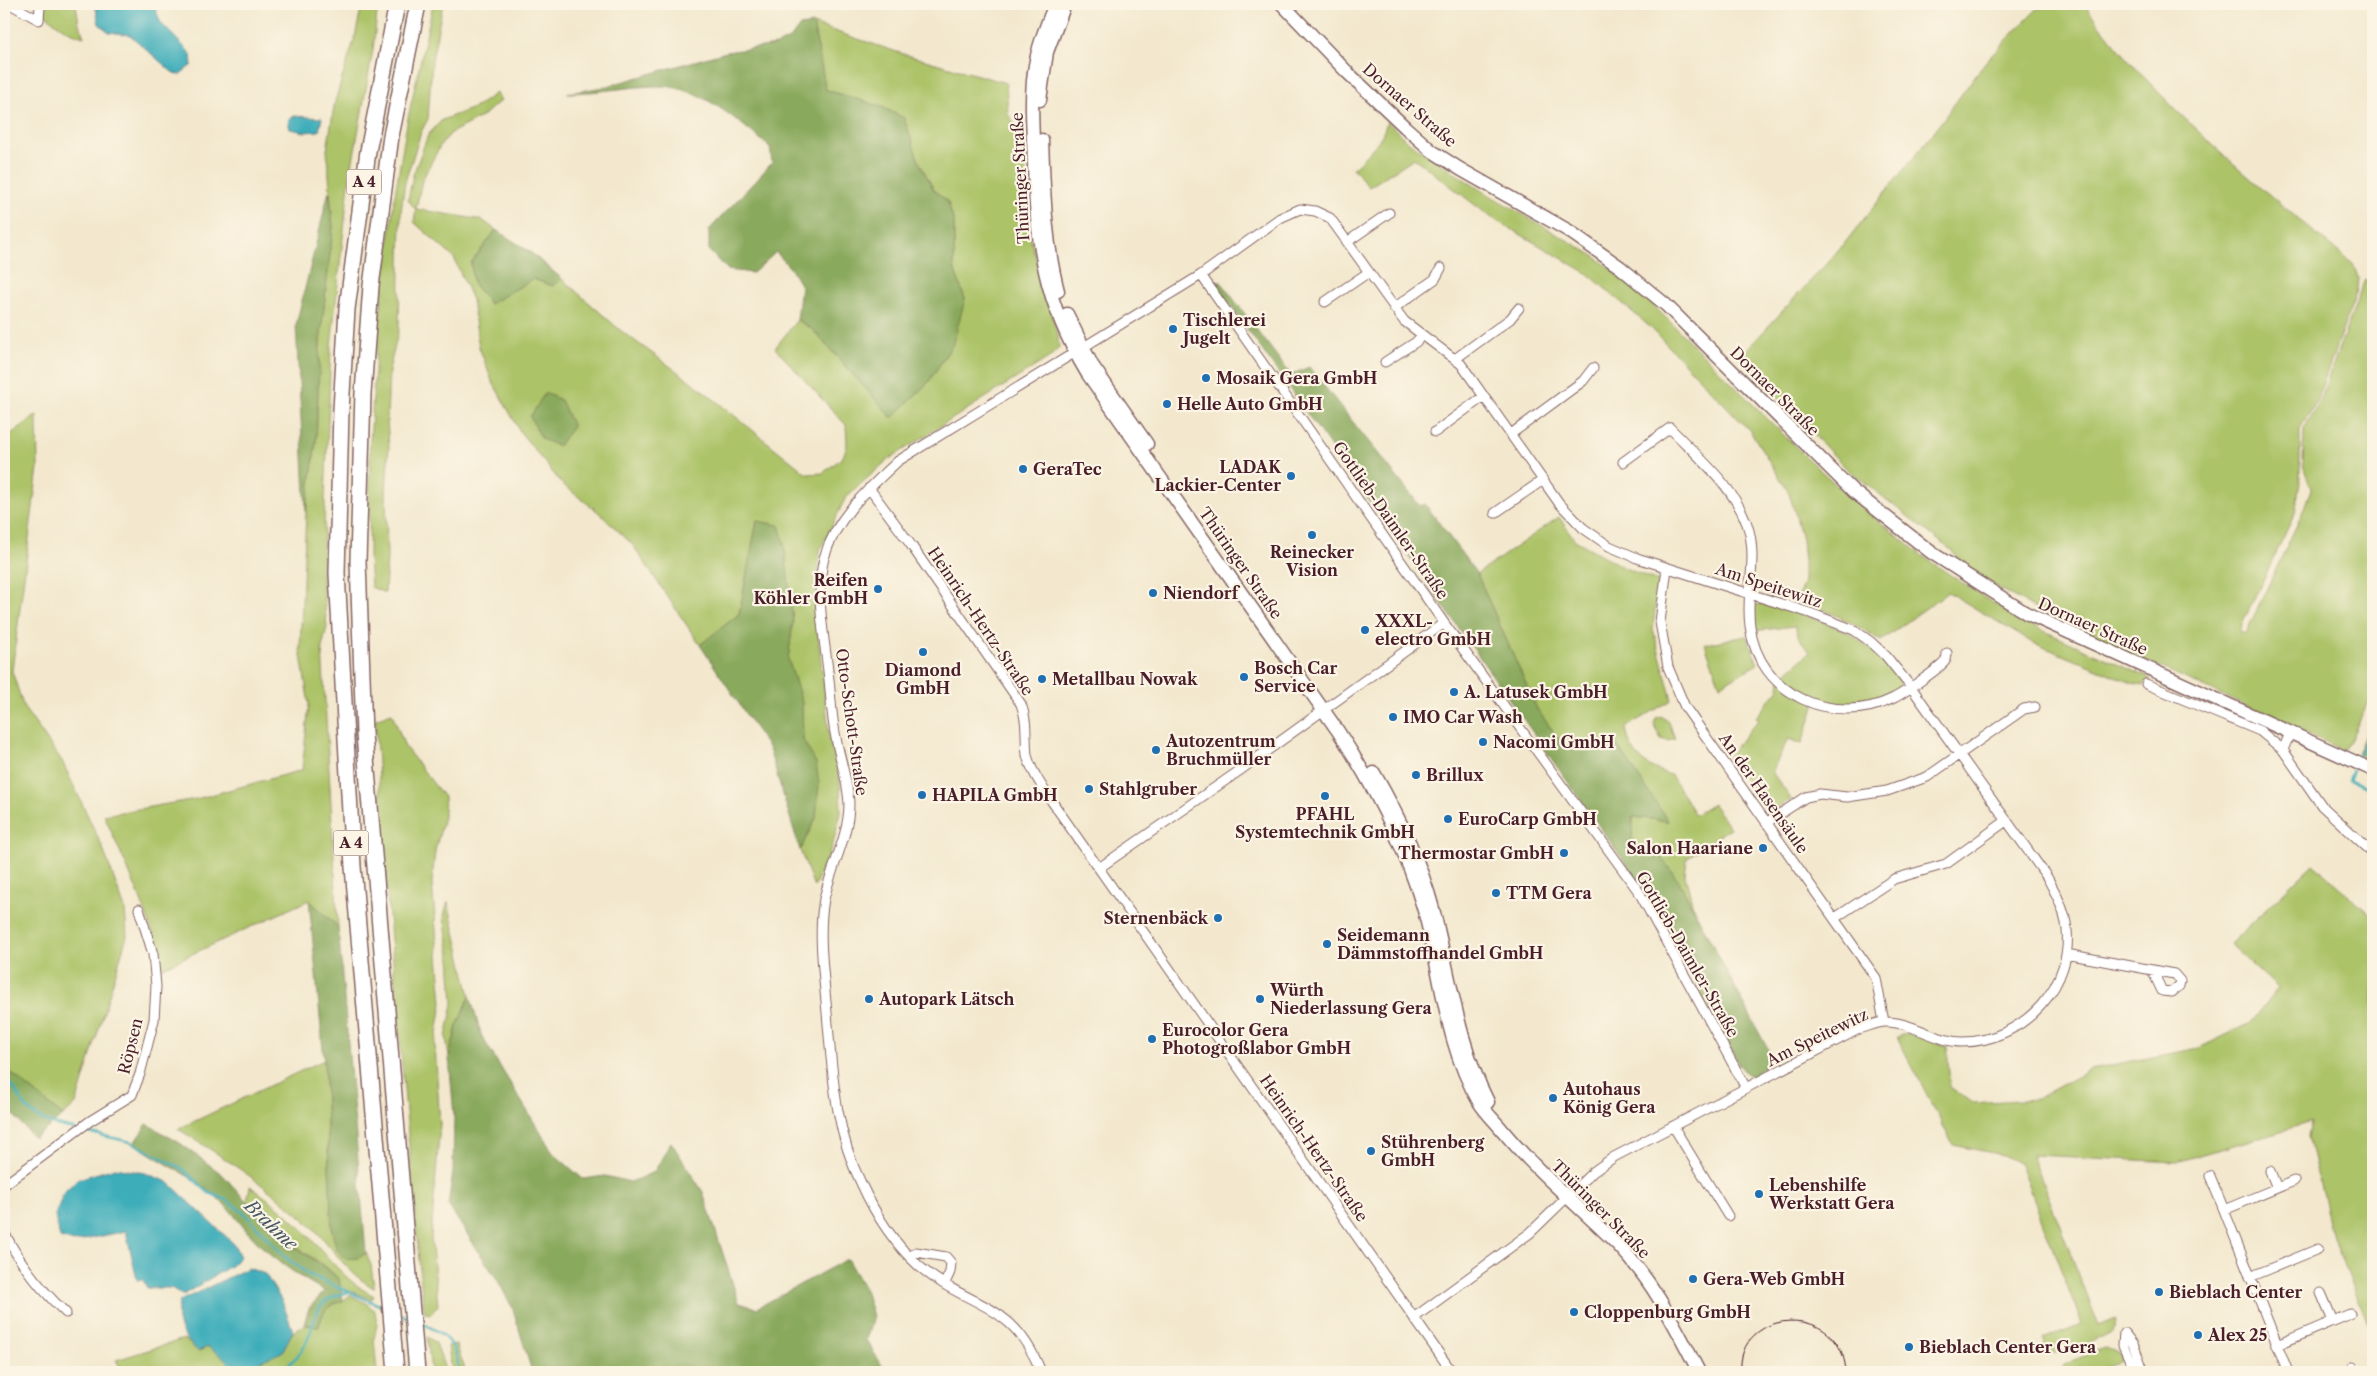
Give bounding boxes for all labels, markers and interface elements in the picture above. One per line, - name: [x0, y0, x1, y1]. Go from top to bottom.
- street label: Dornaer Straße: [1359, 59, 1461, 151]
- street label: Thüringer Straße: [1007, 112, 1033, 244]
- road number: A 4: [346, 170, 382, 194]
- place label: Tischlerei Jugelt: [1180, 310, 1266, 348]
- marker: Tischlerei Jugelt: [1167, 323, 1179, 335]
- street label: Dornaer Straße: [1726, 342, 1824, 440]
- place label: Mosaik Gera GmbH: [1216, 368, 1377, 388]
- marker: Mosaik Gera GmbH: [1200, 372, 1212, 384]
- place label: Helle Auto GmbH: [1177, 394, 1323, 414]
- marker: Helle Auto GmbH: [1161, 398, 1173, 410]
- street label: Gottlieb-Daimler-Straße: [1329, 437, 1453, 603]
- place label: LADAK Lackier-Center: [1154, 457, 1282, 495]
- place label: GeraTec: [1033, 459, 1102, 479]
- marker: GeraTec: [1017, 463, 1029, 475]
- marker: LADAK Lackier-Center: [1285, 470, 1297, 482]
- street label: Thüringer Straße: [1195, 503, 1287, 623]
- marker: Reinecker Vision: [1306, 529, 1318, 541]
- place label: Reinecker Vision: [1270, 542, 1354, 580]
- street label: Heinrich-Hertz-Straße: [924, 543, 1038, 699]
- street label: Am Speitewitz: [1712, 558, 1825, 612]
- place label: Reifen Köhler GmbH: [753, 570, 868, 608]
- marker: Reifen Köhler GmbH: [872, 583, 884, 595]
- place label: Niendorf: [1163, 583, 1241, 603]
- marker: Niendorf: [1147, 587, 1159, 599]
- street label: Dornaer Straße: [2035, 593, 2151, 659]
- place label: XXXL- electro GmbH: [1374, 611, 1491, 649]
- marker: XXXL- electro GmbH: [1359, 624, 1371, 636]
- marker: Diamond GmbH: [917, 646, 929, 658]
- street label: Otto-Schott-Straße: [832, 647, 872, 797]
- place label: Bosch Car Service: [1254, 658, 1337, 696]
- place label: Diamond GmbH: [885, 660, 962, 698]
- place label: Metallbau Nowak: [1052, 669, 1198, 689]
- marker: Bosch Car Service: [1238, 671, 1250, 683]
- marker: Metallbau Nowak: [1036, 673, 1048, 685]
- place label: A. Latusek GmbH: [1463, 682, 1608, 702]
- marker: A. Latusek GmbH: [1448, 686, 1460, 698]
- place label: IMO Car Wash: [1403, 707, 1523, 727]
- marker: IMO Car Wash: [1387, 711, 1399, 723]
- street label: An der Hasensäule: [1714, 728, 1813, 857]
- place label: Autozentrum Bruchmüller: [1165, 731, 1276, 769]
- place label: Nacomi GmbH: [1493, 732, 1615, 752]
- marker: Nacomi GmbH: [1477, 736, 1489, 748]
- marker: Autozentrum Bruchmüller: [1150, 744, 1162, 756]
- place label: Brillux: [1426, 765, 1484, 785]
- marker: Brillux: [1410, 769, 1422, 781]
- place label: Stahlgruber: [1099, 779, 1197, 799]
- marker: Stahlgruber: [1083, 783, 1095, 795]
- place label: HAPILA GmbH: [932, 785, 1058, 805]
- marker: HAPILA GmbH: [916, 789, 928, 801]
- marker: PFAHL Systemtechnik GmbH: [1319, 790, 1331, 802]
- place label: PFAHL Systemtechnik GmbH: [1235, 804, 1415, 842]
- place label: EuroCarp GmbH: [1458, 809, 1597, 829]
- marker: EuroCarp GmbH: [1442, 813, 1454, 825]
- road number: A 4: [334, 830, 368, 856]
- place label: Salon Haariane: [1626, 838, 1753, 858]
- marker: Salon Haariane: [1757, 842, 1769, 854]
- place label: Thermostar GmbH: [1398, 843, 1554, 863]
- marker: Thermostar GmbH: [1558, 847, 1570, 859]
- street label: Gottlieb-Daimler-Straße: [1632, 868, 1744, 1041]
- place label: TTM Gera: [1506, 883, 1592, 903]
- marker: TTM Gera: [1490, 887, 1502, 899]
- place label: Sternenbäck: [1103, 908, 1208, 928]
- marker: Sternenbäck: [1212, 912, 1224, 924]
- place label: Seidemann Dämmstoffhandel GmbH: [1337, 925, 1543, 963]
- marker: Seidemann Dämmstoffhandel GmbH: [1321, 938, 1333, 950]
- place label: Würth Niederlassung Gera: [1269, 980, 1432, 1018]
- place label: Autopark Lätsch: [878, 989, 1014, 1009]
- marker: Autopark Lätsch: [863, 993, 875, 1005]
- marker: Würth Niederlassung Gera: [1254, 993, 1266, 1005]
- street label: Am Speitewitz: [1762, 1004, 1871, 1071]
- street label: Röpsen: [113, 1016, 147, 1076]
- place label: Eurocolor Gera Photogroßlabor GmbH: [1162, 1020, 1351, 1058]
- marker: Eurocolor Gera Photogroßlabor GmbH: [1146, 1033, 1158, 1045]
- street label: Heinrich-Hertz-Straße: [1256, 1071, 1372, 1225]
- place label: Autohaus König Gera: [1562, 1079, 1656, 1117]
- marker: Autohaus König Gera: [1547, 1092, 1559, 1104]
- place label: Stührenberg GmbH: [1381, 1132, 1485, 1170]
- marker: Stührenberg GmbH: [1365, 1145, 1377, 1157]
- street label: Thüringer Straße: [1547, 1155, 1655, 1263]
- place label: Lebenshilfe Werkstatt Gera: [1768, 1175, 1895, 1213]
- marker: Lebenshilfe Werkstatt Gera: [1753, 1188, 1765, 1200]
- water label: Brahme: [239, 1194, 303, 1256]
- place label: Gera-Web GmbH: [1703, 1269, 1845, 1289]
- marker: Gera-Web GmbH: [1687, 1273, 1699, 1285]
- place label: Bieblach Center: [2169, 1282, 2303, 1302]
- marker: Bieblach Center: [2153, 1286, 2165, 1298]
- place label: Cloppenburg GmbH: [1584, 1302, 1751, 1322]
- marker: Cloppenburg GmbH: [1568, 1306, 1580, 1318]
- place label: Alex 25: [2207, 1325, 2268, 1345]
- marker: Alex 25: [2192, 1329, 2204, 1341]
- place label: Bieblach Center Gera: [1919, 1337, 2097, 1357]
- marker: Bieblach Center Gera: [1903, 1341, 1915, 1353]

